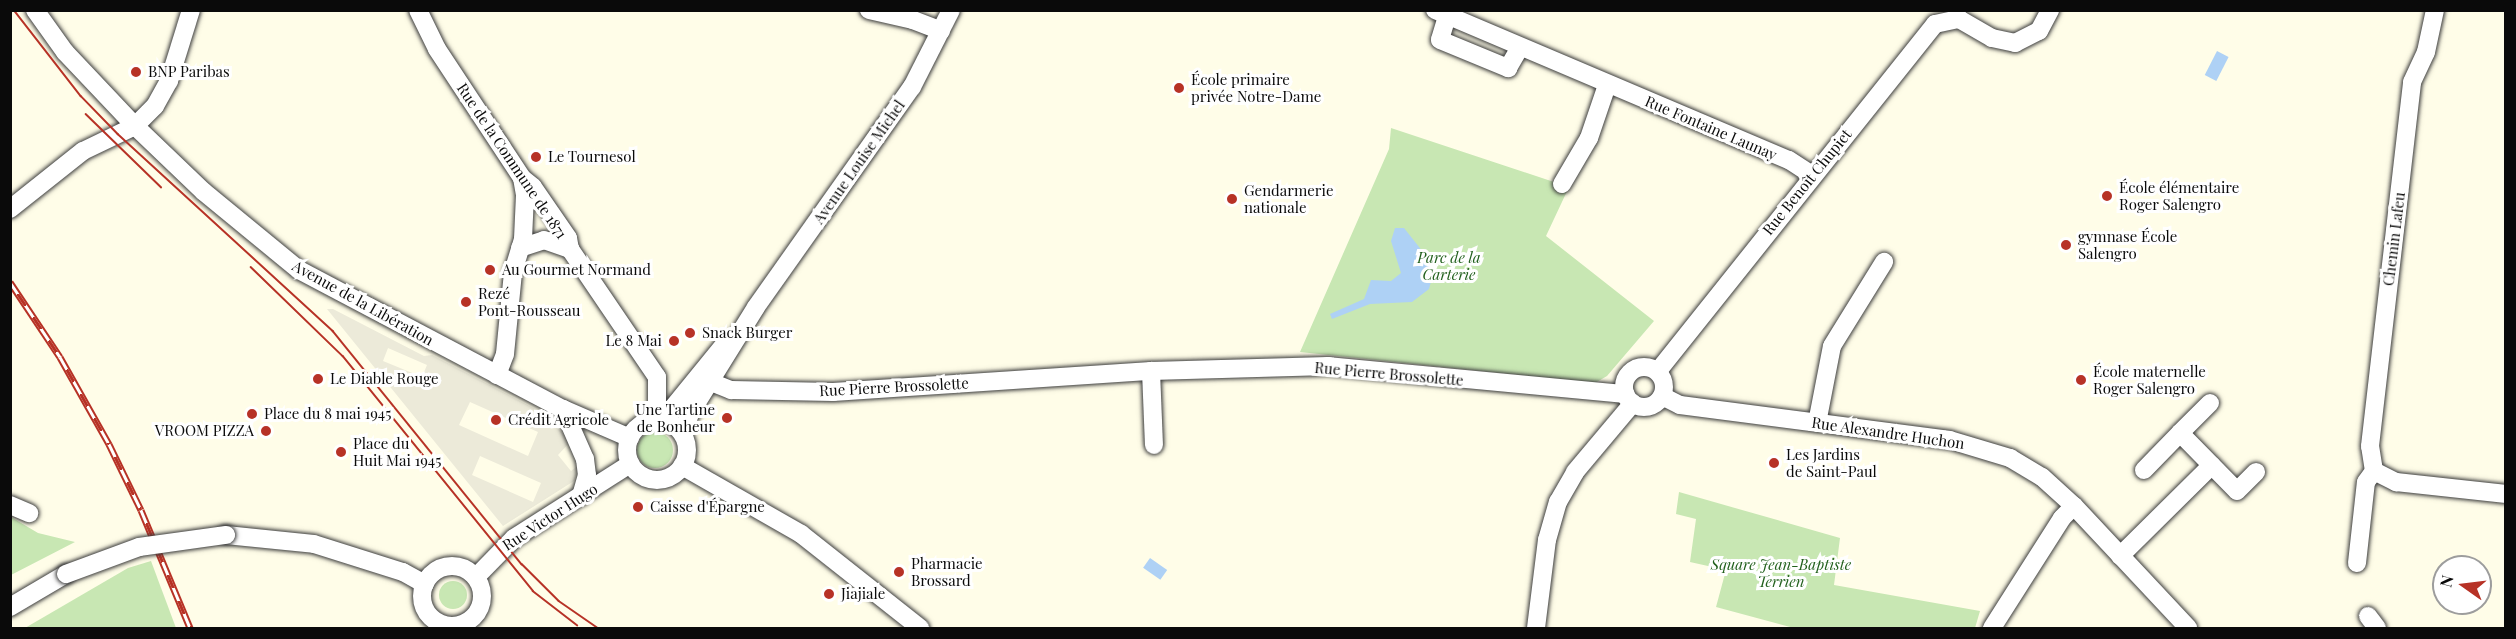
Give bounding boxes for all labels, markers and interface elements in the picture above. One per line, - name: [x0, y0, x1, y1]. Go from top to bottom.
- place label: BNP Paribas: [148, 63, 230, 81]
- marker: BNP Paribas: [129, 65, 143, 79]
- place label: École primaire privée Notre-Dame: [1191, 70, 1321, 105]
- street label: Rue de la Commune de 1871: [453, 79, 571, 243]
- marker: École primaire privée Notre-Dame: [1172, 81, 1186, 95]
- street label: Rue Fontaine Launay: [1642, 92, 1780, 164]
- street label: Avenue Louise Michel: [810, 97, 908, 227]
- street label: Rue Benoît Chupiet: [1759, 125, 1855, 239]
- place label: Le Tournesol: [548, 148, 636, 166]
- marker: Le Tournesol: [529, 150, 543, 164]
- place label: École élémentaire Roger Salengro: [2119, 178, 2239, 213]
- place label: Gendarmerie nationale: [1244, 181, 1334, 216]
- marker: École élémentaire Roger Salengro: [2100, 189, 2114, 203]
- street label: Chemin Lafeu: [2379, 191, 2409, 287]
- marker: Gendarmerie nationale: [1225, 192, 1239, 206]
- place label: gymnase École Salengro: [2078, 227, 2177, 262]
- marker: gymnase École Salengro: [2059, 238, 2073, 252]
- park label: Parc de la Carterie: [1417, 248, 1481, 283]
- street label: Avenue de la Libération: [289, 257, 437, 349]
- place label: Au Gourmet Normand: [502, 261, 651, 279]
- marker: Au Gourmet Normand: [483, 263, 497, 277]
- place label: Rezé Pont-Rousseau: [478, 284, 580, 319]
- marker: Rezé Pont-Rousseau: [459, 295, 473, 309]
- place label: Snack Burger: [702, 324, 793, 342]
- marker: Snack Burger: [683, 326, 697, 340]
- place label: Le 8 Mai: [605, 332, 662, 350]
- marker: Le 8 Mai: [667, 334, 681, 348]
- street label: Rue Pierre Brossolette: [1314, 359, 1464, 389]
- place label: École maternelle Roger Salengro: [2093, 362, 2206, 397]
- place label: Le Diable Rouge: [330, 370, 439, 388]
- marker: Le Diable Rouge: [311, 372, 325, 386]
- marker: École maternelle Roger Salengro: [2074, 373, 2088, 387]
- street label: Rue Pierre Brossolette: [819, 374, 969, 400]
- place label: Une Tartine de Bonheur: [635, 400, 715, 435]
- place label: Place du 8 mai 1945: [264, 405, 391, 423]
- marker: Place du 8 mai 1945: [245, 407, 259, 421]
- place label: Crédit Agricole: [508, 411, 610, 429]
- marker: Une Tartine de Bonheur: [720, 411, 734, 425]
- marker: Crédit Agricole: [489, 413, 503, 427]
- street label: Rue Alexandre Huchon: [1810, 413, 1966, 453]
- place label: VROOM PIZZA: [155, 422, 254, 440]
- marker: VROOM PIZZA: [259, 424, 273, 438]
- place label: Place du Huit Mai 1945: [353, 434, 442, 469]
- marker: Place du Huit Mai 1945: [334, 445, 348, 459]
- place label: Les Jardins de Saint-Paul: [1786, 445, 1877, 480]
- marker: Les Jardins de Saint-Paul: [1767, 456, 1781, 470]
- street label: Rue Victor Hugo: [499, 479, 601, 555]
- place label: Caisse d'Épargne: [650, 498, 765, 516]
- marker: Caisse d'Épargne: [631, 500, 645, 514]
- place label: Pharmacie Brossard: [911, 554, 983, 589]
- park label: Square Jean-Baptiste Terrien: [1711, 555, 1851, 590]
- north arrow: [2432, 555, 2492, 615]
- marker: Pharmacie Brossard: [892, 565, 906, 579]
- text: N: [2434, 573, 2458, 589]
- place label: Jiajiale: [841, 585, 885, 603]
- marker: Jiajiale: [822, 587, 836, 601]

